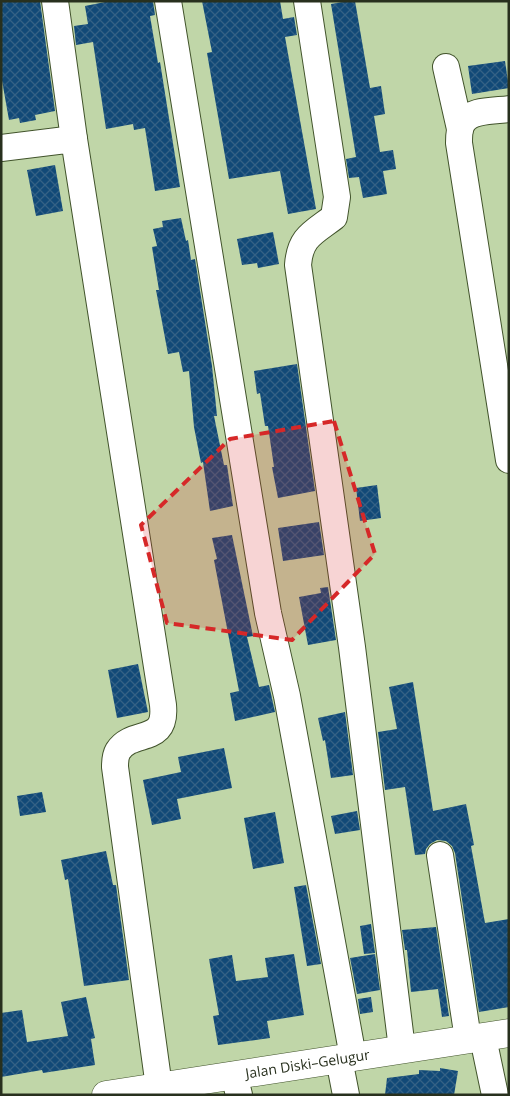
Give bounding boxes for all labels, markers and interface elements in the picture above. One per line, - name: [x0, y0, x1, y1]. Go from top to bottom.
- street label: Jalan Diski–Gelugur: [242, 1045, 371, 1083]

